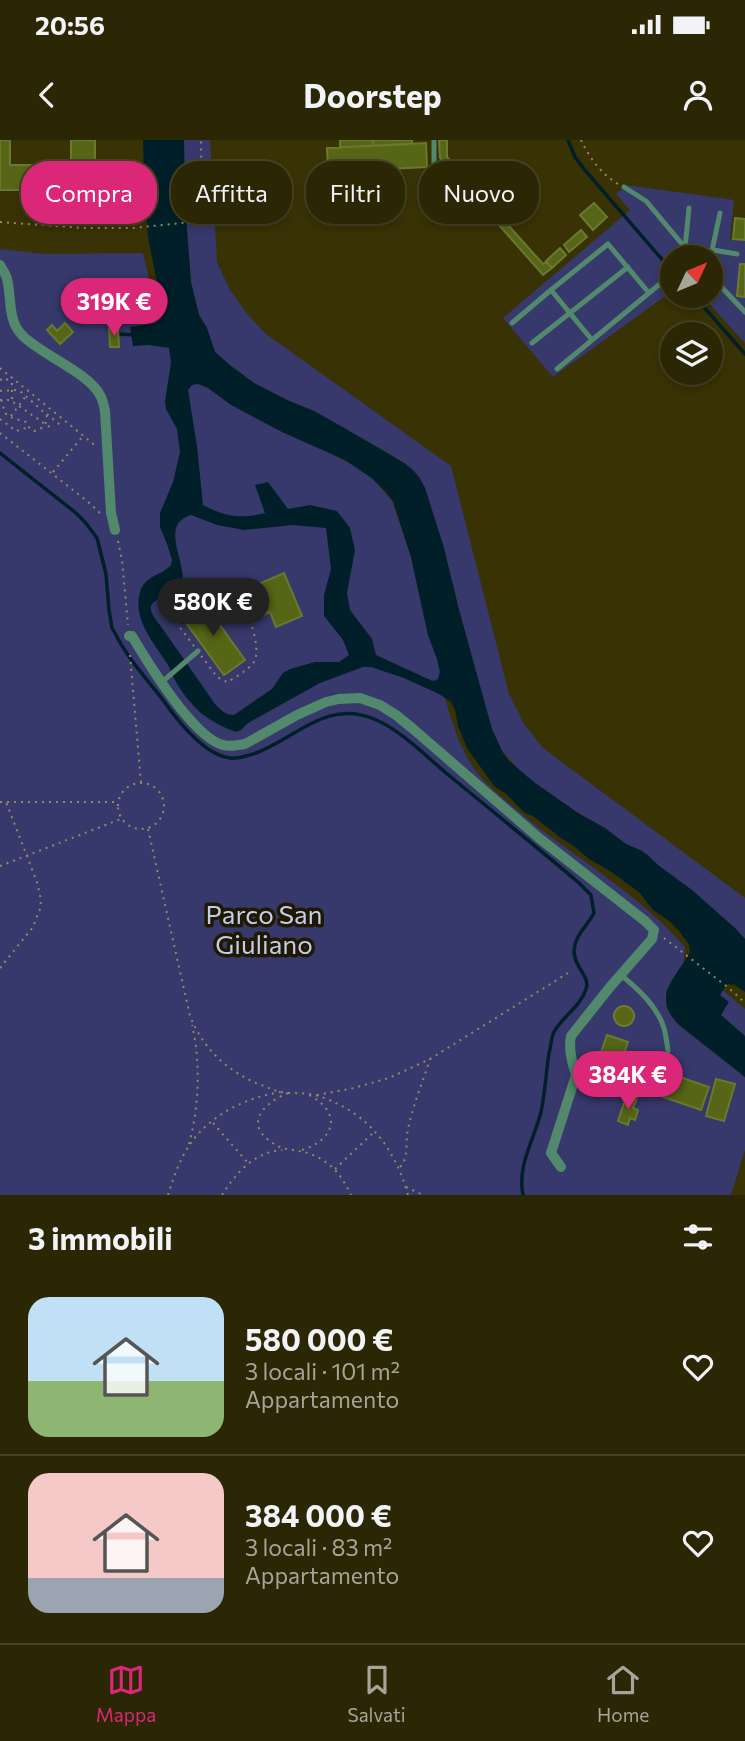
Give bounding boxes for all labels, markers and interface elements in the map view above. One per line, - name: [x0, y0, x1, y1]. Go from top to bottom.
- text: 20:56: [35, 9, 105, 40]
- text: Doorstep: [303, 75, 442, 115]
- icon: back: [28, 76, 66, 114]
- icon: person: [679, 76, 717, 114]
- chip: Compra: [21, 161, 157, 224]
- chip: Affitta: [171, 161, 292, 224]
- chip: Filtri: [306, 161, 405, 224]
- chip: Nuovo: [419, 161, 539, 224]
- north arrow: [660, 245, 723, 308]
- map controls: [660, 245, 723, 385]
- pin: 319K €: [57, 278, 171, 338]
- text: 319K €: [77, 287, 151, 315]
- button: layers: [660, 322, 723, 385]
- pin: 580K €: [156, 578, 270, 638]
- text: 580K €: [173, 587, 253, 615]
- park label: Parco San Giuliano: [206, 898, 322, 959]
- pin: 384K €: [571, 1052, 685, 1111]
- text: 384K €: [589, 1060, 667, 1088]
- icon: filters: [679, 1218, 717, 1256]
- text: 3 immobili: [28, 1219, 172, 1256]
- text: 580 000 €: [245, 1320, 393, 1357]
- icon: home: [84, 1325, 168, 1409]
- icon: heart: [679, 1348, 717, 1386]
- text: 3 locali · 101 m²: [245, 1357, 400, 1385]
- text: Appartamento: [245, 1385, 399, 1413]
- text: 384 000 €: [245, 1496, 392, 1533]
- icon: home: [84, 1501, 168, 1585]
- icon: heart: [679, 1524, 717, 1562]
- text: 3 locali · 83 m²: [245, 1533, 392, 1561]
- text: Appartamento: [245, 1561, 399, 1589]
- tab: Mappa: [96, 1661, 156, 1726]
- tab: Salvati: [348, 1661, 406, 1726]
- tab: Home: [597, 1661, 649, 1726]

